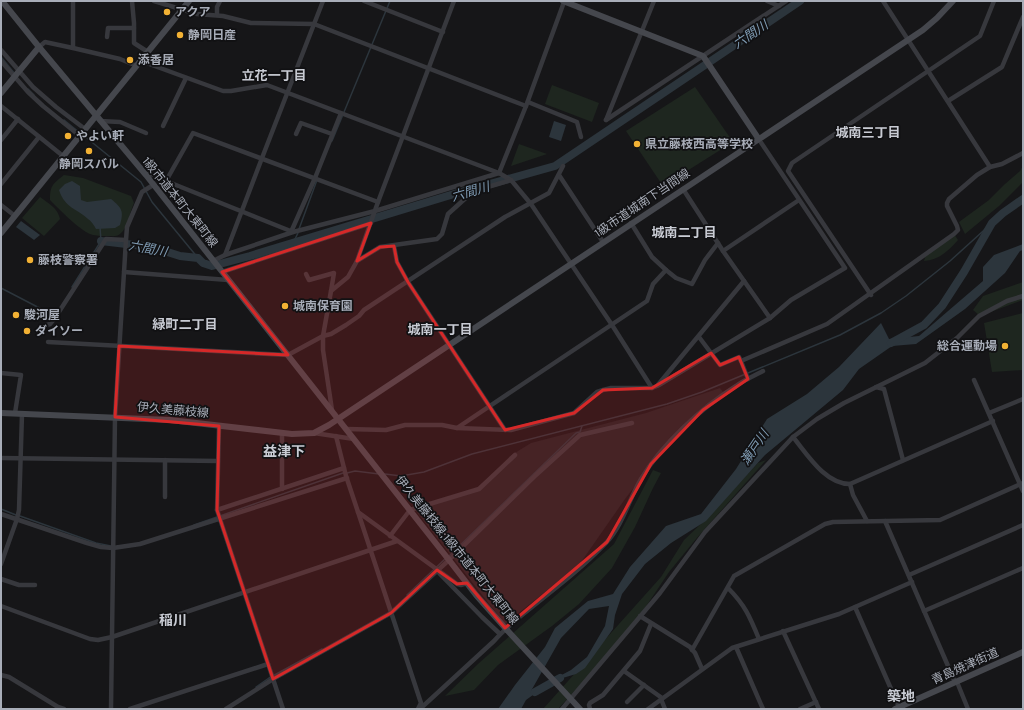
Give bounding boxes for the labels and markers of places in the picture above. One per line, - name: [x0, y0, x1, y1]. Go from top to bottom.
- place label: アクア: [175, 5, 210, 19]
- marker: アクア: [162, 7, 172, 17]
- place label: 静岡日産: [188, 28, 236, 42]
- marker: 静岡日産: [175, 30, 185, 40]
- place label: 添香居: [138, 53, 174, 67]
- marker: 添香居: [125, 55, 135, 65]
- place label: やよい軒: [76, 129, 124, 143]
- marker: やよい軒: [63, 131, 73, 141]
- place label: 県立藤枝西高等学校: [645, 137, 753, 151]
- marker: 県立藤枝西高等学校: [632, 139, 642, 149]
- marker: 静岡スバル: [84, 146, 94, 156]
- place label: 静岡スバル: [59, 157, 119, 171]
- place label: 藤枝警察署: [38, 253, 98, 267]
- marker: 藤枝警察署: [25, 255, 35, 265]
- place label: 城南保育園: [293, 299, 353, 313]
- marker: 城南保育園: [280, 301, 290, 311]
- place label: 駿河屋: [24, 308, 60, 322]
- marker: 駿河屋: [11, 310, 21, 320]
- place label: ダイソー: [35, 324, 83, 338]
- marker: ダイソー: [22, 326, 32, 336]
- place label: 総合運動場: [937, 339, 997, 353]
- marker: 総合運動場: [1000, 341, 1010, 351]

